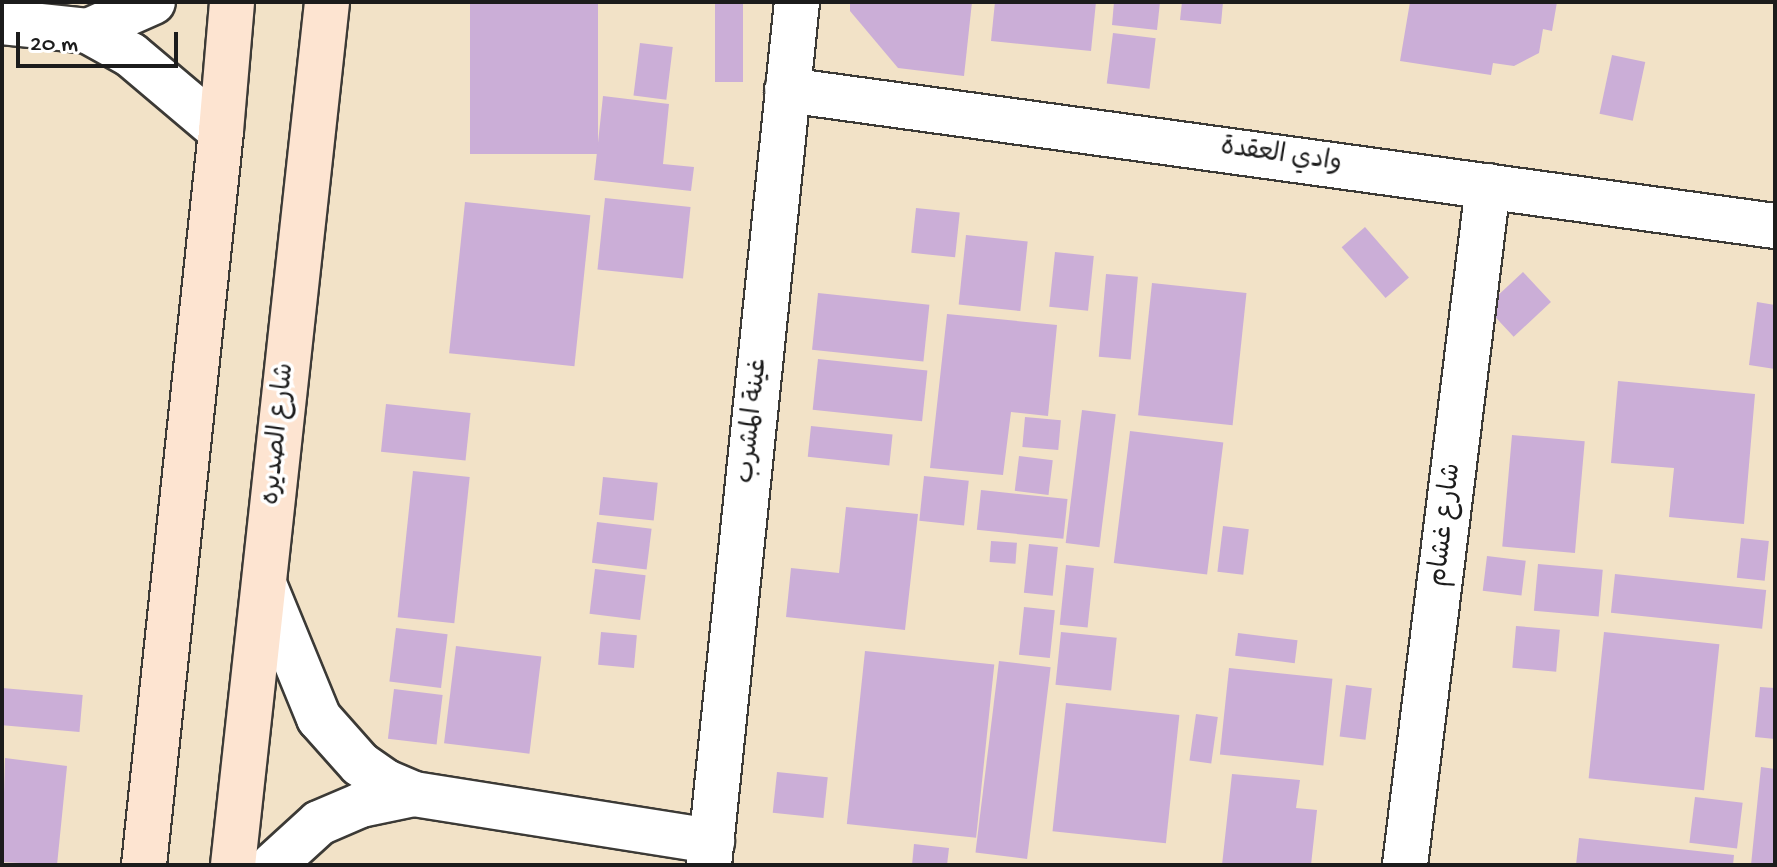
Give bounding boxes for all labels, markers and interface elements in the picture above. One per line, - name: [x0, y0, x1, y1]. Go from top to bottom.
- scale bar: [20, 16, 182, 66]
- text: 20 m: [30, 31, 78, 60]
- street label: وادي العقدة: [1218, 133, 1344, 181]
- street label: غينة المشرب: [732, 357, 776, 485]
- street label: شارع الصديره: [257, 362, 303, 506]
- street label: شارع غشام: [1424, 462, 1470, 588]

